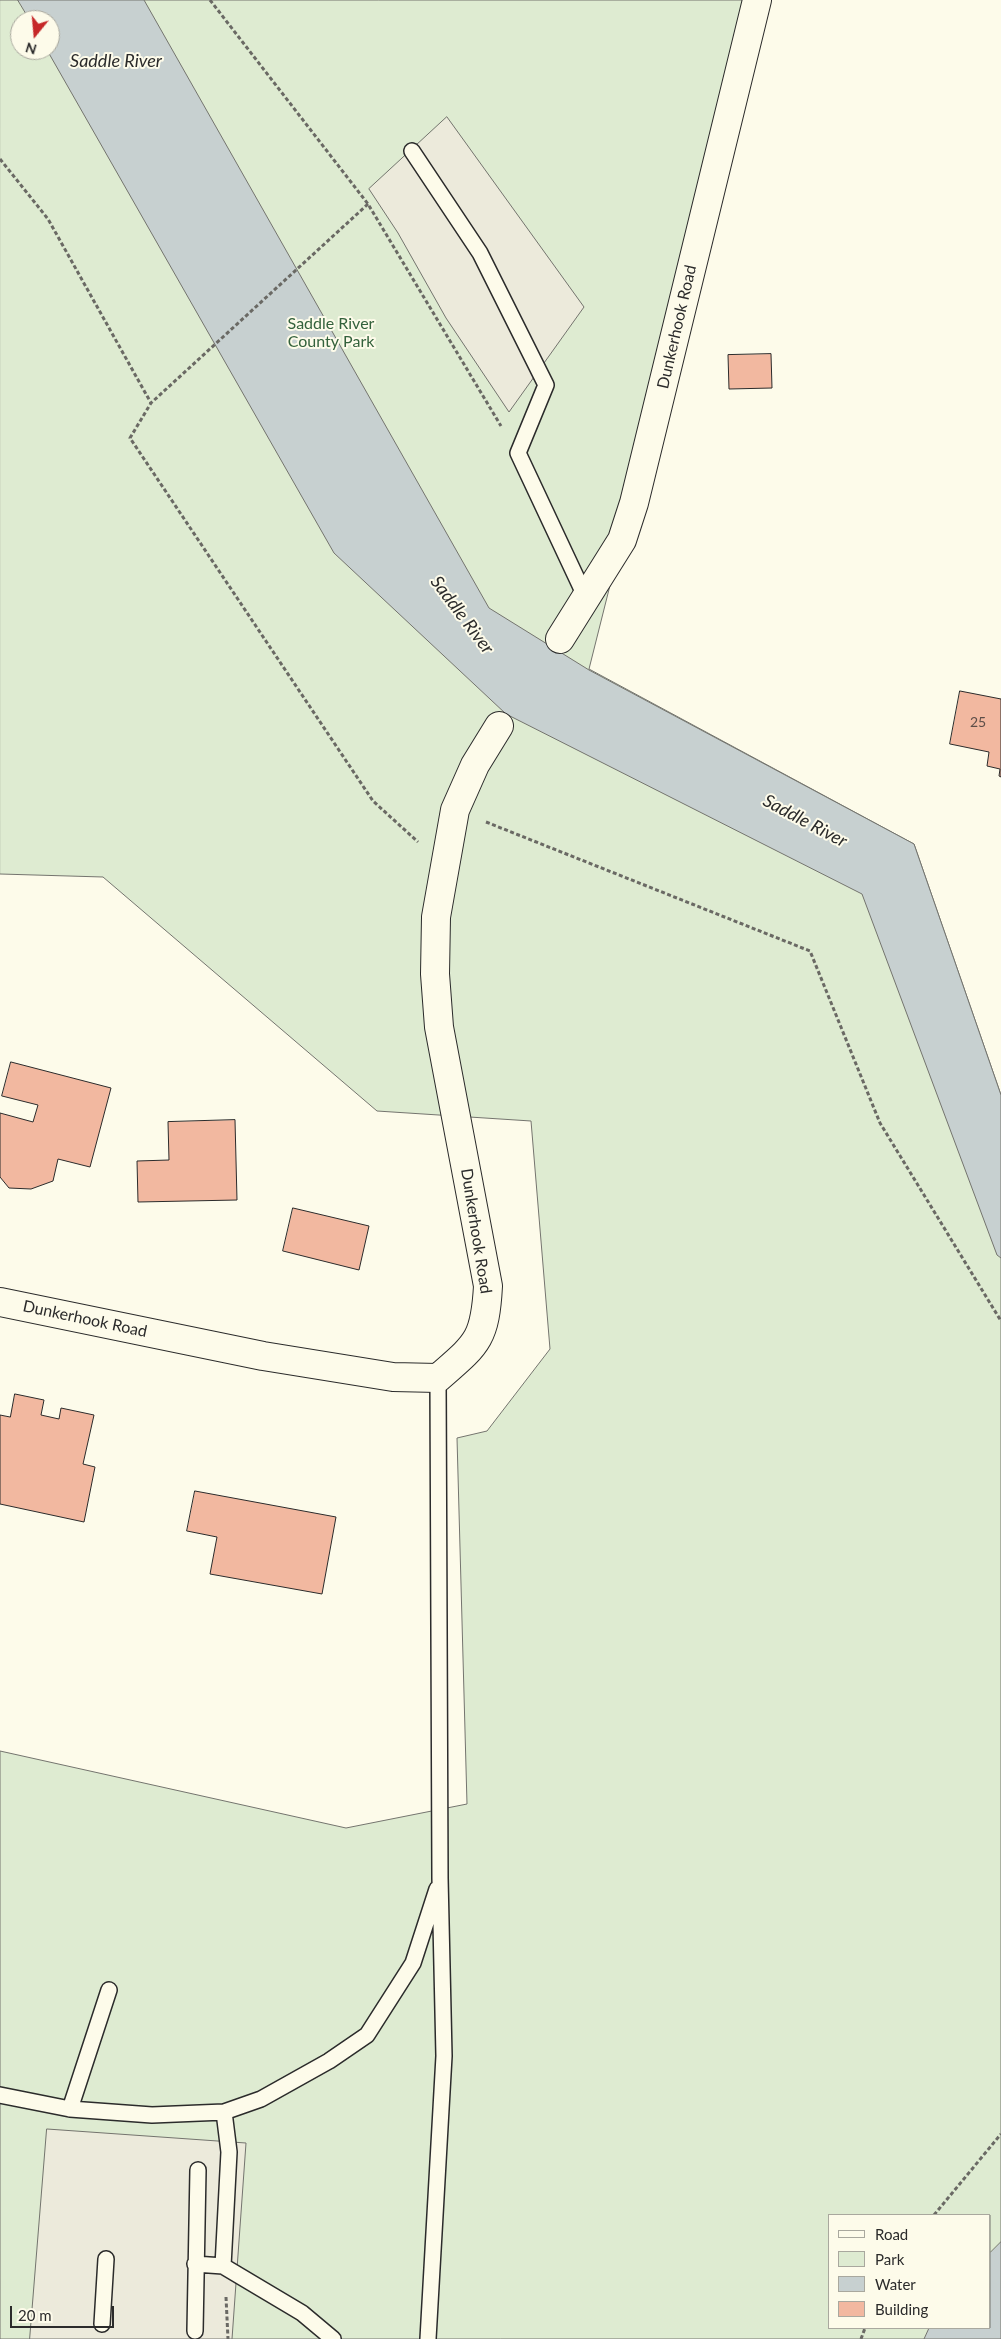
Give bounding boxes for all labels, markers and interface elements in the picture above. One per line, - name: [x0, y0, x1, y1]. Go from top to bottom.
- north arrow: [10, 10, 60, 60]
- text: N: [23, 39, 38, 59]
- water label: Saddle River: [70, 50, 162, 72]
- street label: Dunkerhook Road: [653, 263, 701, 391]
- park label: Saddle River County Park: [288, 314, 374, 352]
- water label: Saddle River: [426, 572, 498, 658]
- house number: 25: [970, 714, 986, 730]
- water label: Saddle River: [759, 790, 851, 852]
- street label: Dunkerhook Road: [457, 1167, 495, 1295]
- street label: Dunkerhook Road: [21, 1296, 149, 1342]
- legend: [828, 2214, 991, 2329]
- text: Road: [875, 2225, 908, 2243]
- text: Park: [875, 2250, 904, 2268]
- text: Water: [875, 2275, 916, 2293]
- scale bar: [12, 2296, 116, 2328]
- text: Building: [875, 2300, 928, 2318]
- text: 20 m: [18, 2306, 52, 2324]

